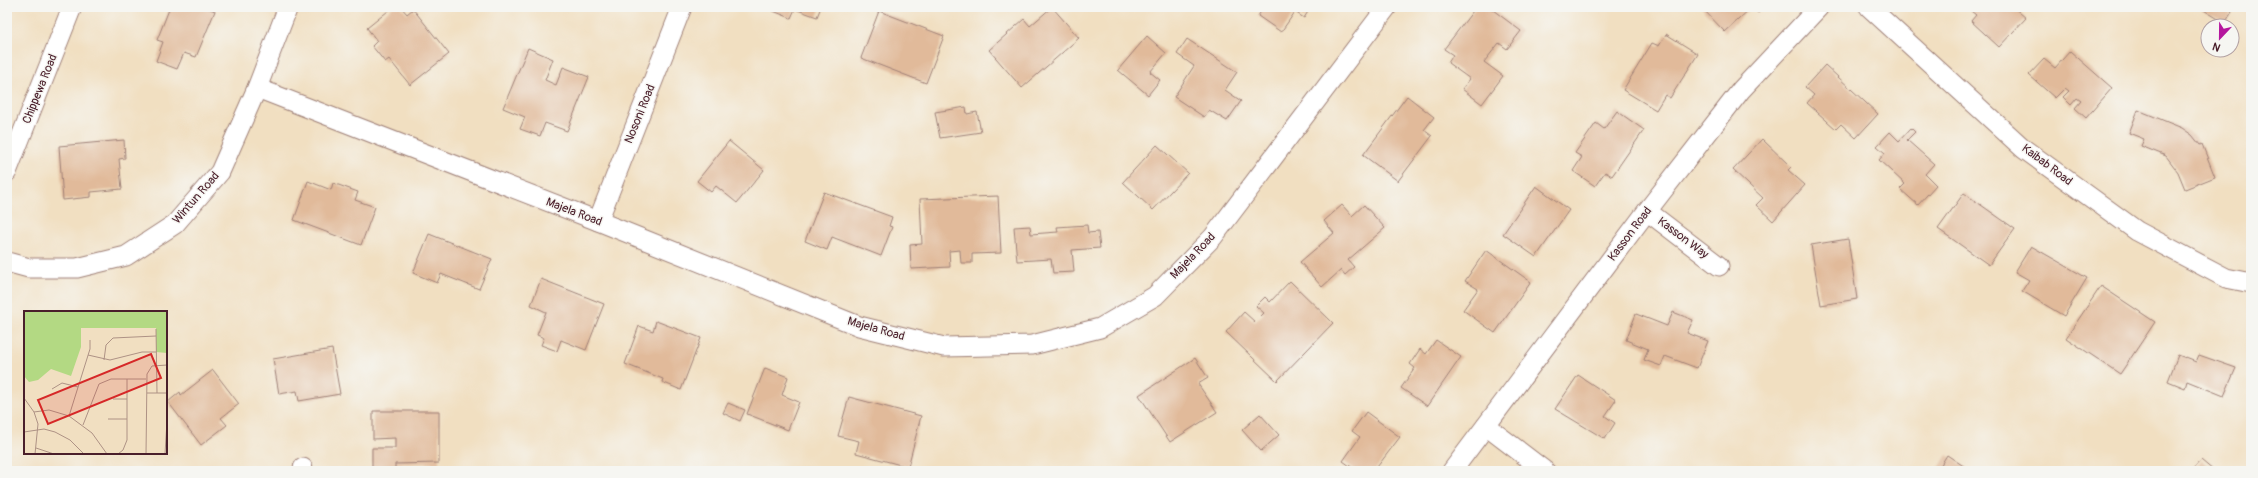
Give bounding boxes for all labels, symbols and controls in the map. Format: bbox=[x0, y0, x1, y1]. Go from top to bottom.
north arrow bbox=[2200, 18, 2240, 58]
text: N bbox=[2210, 39, 2222, 54]
street label: Chippewa Road bbox=[19, 52, 61, 126]
street label: Nosoni Road bbox=[621, 82, 659, 146]
street label: Kaibab Road bbox=[2019, 141, 2075, 189]
street label: Wintun Road bbox=[169, 169, 223, 227]
street label: Majela Road bbox=[544, 194, 604, 230]
street label: Kasson Road bbox=[1605, 204, 1655, 264]
street label: Kasson Way bbox=[1654, 214, 1712, 262]
street label: Majela Road bbox=[1167, 230, 1219, 282]
inset map bbox=[24, 311, 167, 454]
street label: Majela Road bbox=[846, 314, 906, 344]

